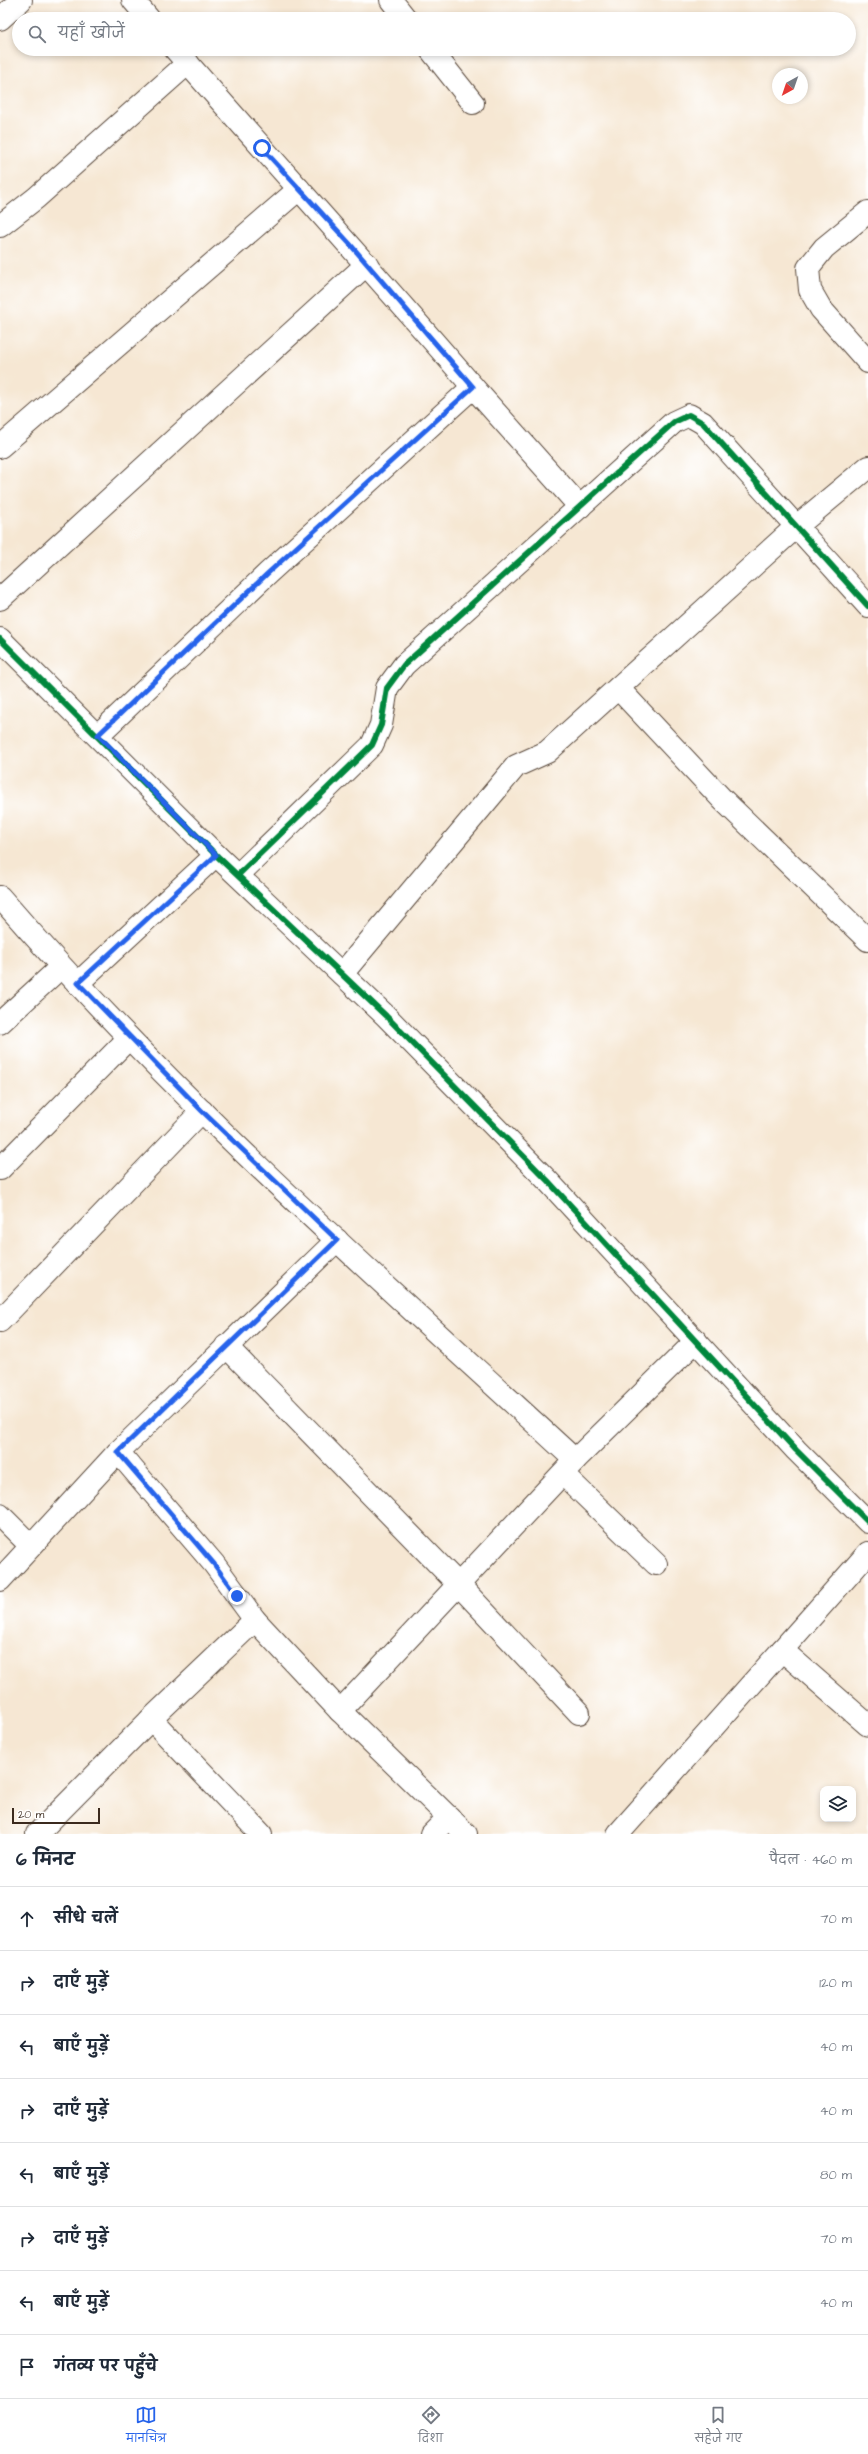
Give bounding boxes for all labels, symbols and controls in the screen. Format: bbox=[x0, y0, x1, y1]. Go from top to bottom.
search box bbox=[12, 12, 856, 56]
icon: search bbox=[26, 23, 48, 45]
text: यहाँ खोजें bbox=[58, 23, 125, 44]
north arrow bbox=[772, 68, 808, 104]
route start bbox=[253, 139, 271, 157]
route end bbox=[228, 1587, 246, 1605]
map controls bbox=[820, 1786, 856, 1822]
button: layers bbox=[820, 1786, 856, 1822]
scale bar bbox=[12, 1806, 100, 1825]
text: 20 m bbox=[18, 1807, 44, 1822]
text: 6 मिनट bbox=[16, 1848, 75, 1872]
text: पैदल · 460 m bbox=[769, 1851, 852, 1869]
icon: ahead bbox=[16, 1908, 38, 1930]
text: सीधे चलें bbox=[54, 1908, 118, 1929]
text: 70 m bbox=[820, 1910, 852, 1928]
icon: right bbox=[16, 1972, 38, 1994]
text: दाएँ मुड़ें bbox=[54, 1972, 108, 1993]
text: 120 m bbox=[819, 1974, 852, 1992]
icon: left bbox=[16, 2036, 38, 2058]
text: बाएँ मुड़ें bbox=[54, 2036, 109, 2057]
text: 40 m bbox=[820, 2038, 852, 2056]
icon: right bbox=[16, 2100, 38, 2122]
text: दाएँ मुड़ें bbox=[54, 2100, 108, 2121]
text: 40 m bbox=[820, 2102, 852, 2120]
icon: left bbox=[16, 2164, 38, 2186]
text: बाएँ मुड़ें bbox=[54, 2164, 109, 2185]
text: 80 m bbox=[820, 2166, 852, 2184]
icon: right bbox=[16, 2228, 38, 2250]
text: दाएँ मुड़ें bbox=[54, 2228, 108, 2249]
text: 70 m bbox=[820, 2230, 852, 2248]
icon: left bbox=[16, 2292, 38, 2314]
text: बाएँ मुड़ें bbox=[54, 2292, 109, 2313]
text: 40 m bbox=[820, 2294, 852, 2312]
icon: arrive bbox=[16, 2356, 38, 2378]
text: गंतव्य पर पहुँचे bbox=[54, 2356, 157, 2377]
tab: मानचित्र bbox=[126, 2404, 166, 2450]
tab: दिशा bbox=[418, 2404, 443, 2450]
tab: सहेजे गए bbox=[695, 2404, 742, 2450]

